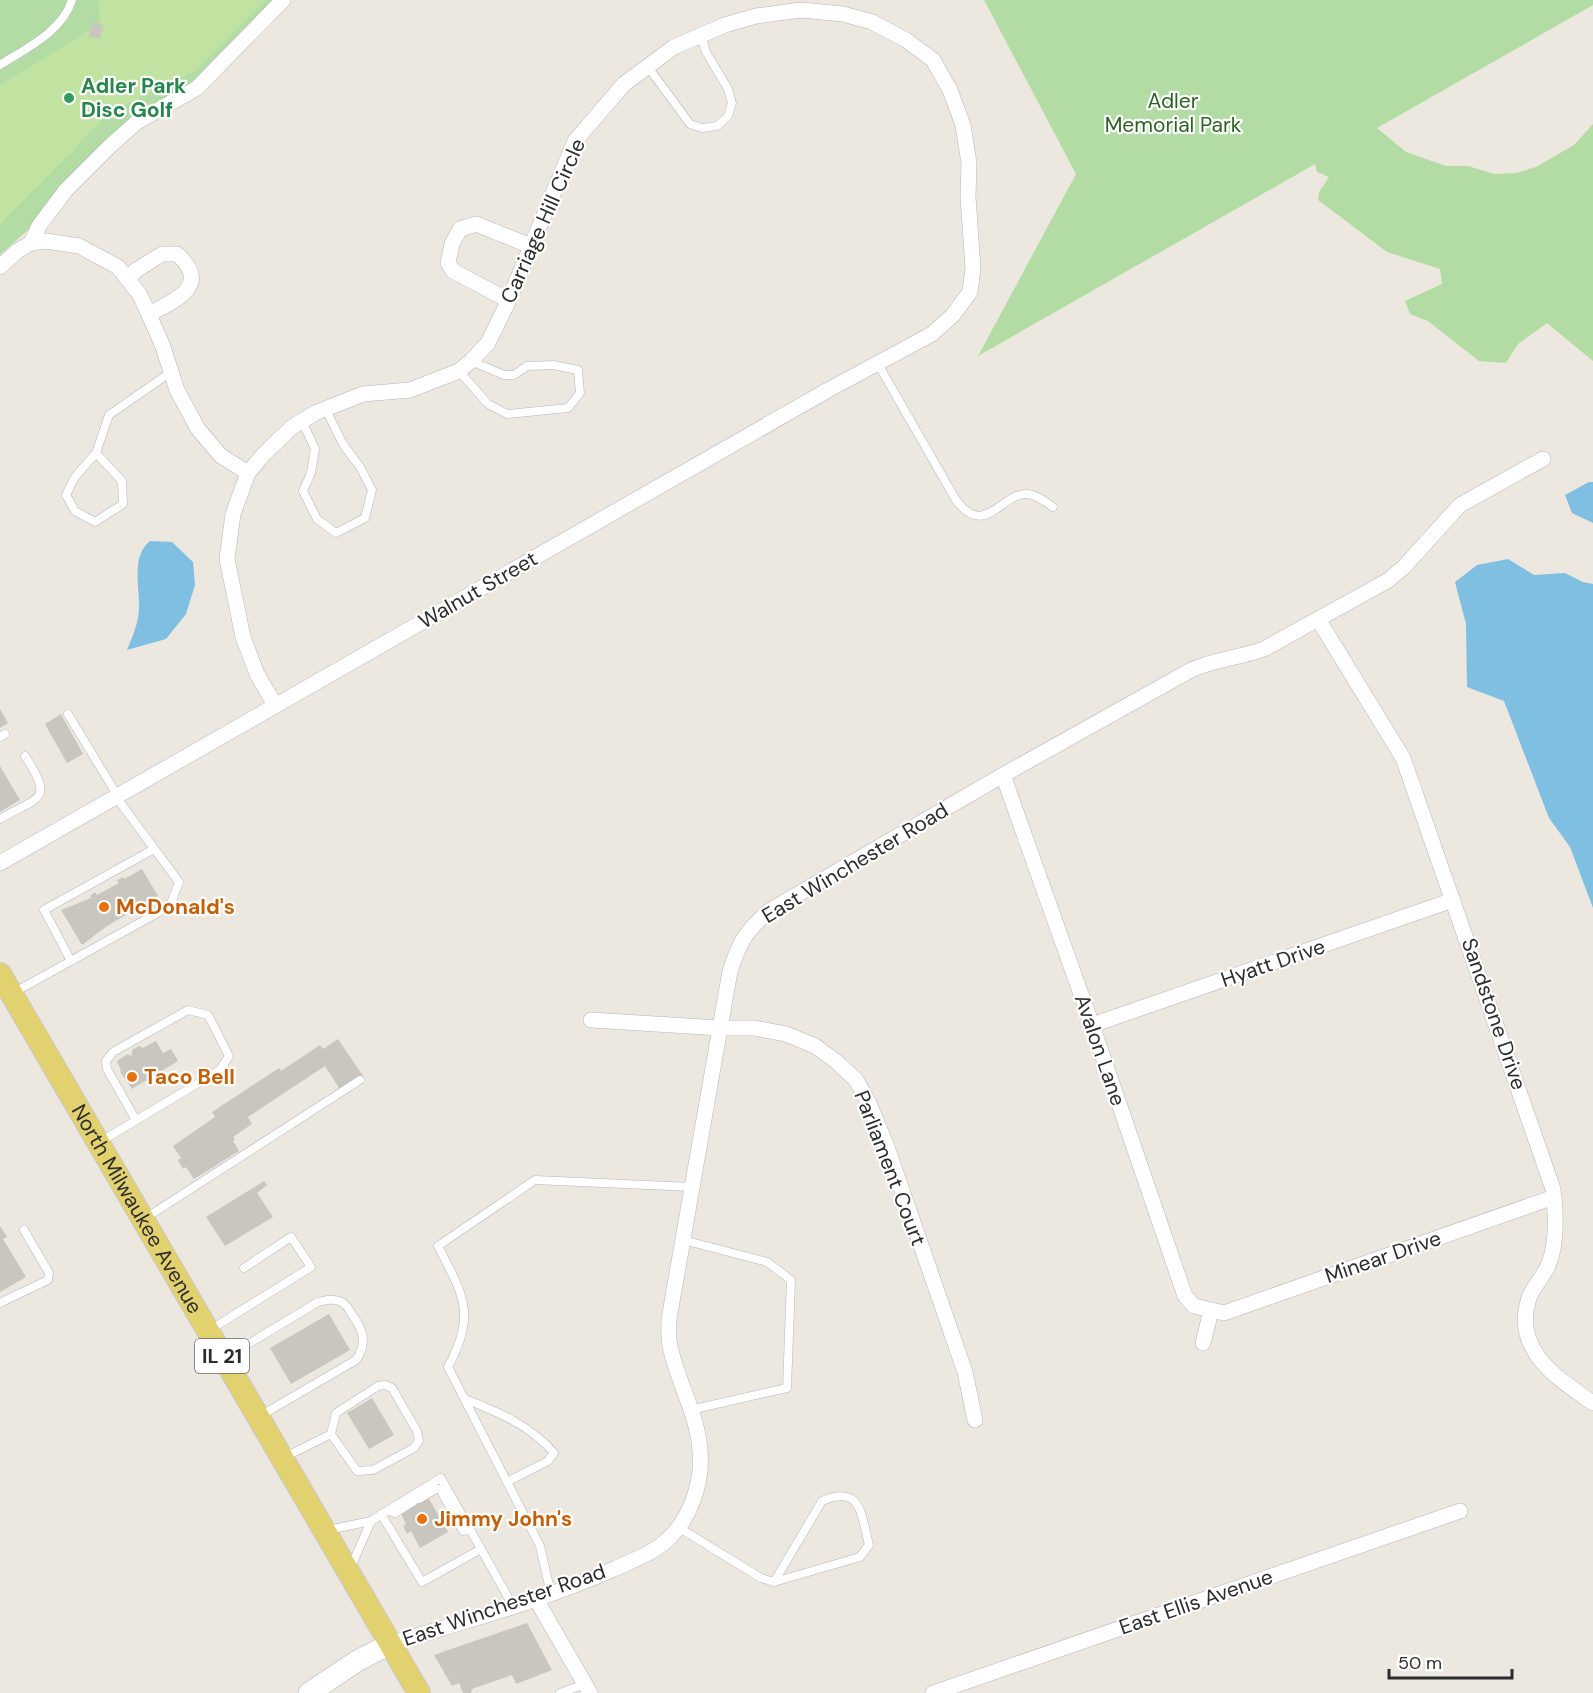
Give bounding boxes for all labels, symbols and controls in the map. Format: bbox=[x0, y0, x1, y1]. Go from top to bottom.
place label: Adler Park Disc Golf bbox=[81, 72, 186, 124]
park label: Adler Memorial Park bbox=[1105, 87, 1242, 139]
marker: Adler Park Disc Golf bbox=[62, 91, 76, 105]
street label: Carriage Hill Circle bbox=[494, 134, 592, 308]
street label: Walnut Street bbox=[413, 545, 543, 635]
street label: East Winchester Road bbox=[757, 796, 953, 930]
place label: McDonald's bbox=[116, 893, 235, 921]
marker: McDonald's bbox=[97, 900, 111, 914]
street label: Hyatt Drive bbox=[1217, 932, 1329, 994]
street label: Sandstone Drive bbox=[1455, 934, 1533, 1094]
street label: Avalon Lane bbox=[1068, 991, 1132, 1110]
place label: Taco Bell bbox=[144, 1063, 235, 1091]
marker: Taco Bell bbox=[125, 1070, 139, 1084]
street label: Parliament Court bbox=[848, 1086, 932, 1250]
street label: North Milwaukee Avenue bbox=[65, 1099, 209, 1319]
street label: Minear Drive bbox=[1321, 1224, 1445, 1290]
road number: IL 21 bbox=[195, 1339, 249, 1373]
place label: Jimmy John's bbox=[434, 1505, 572, 1533]
marker: Jimmy John's bbox=[415, 1512, 429, 1526]
street label: East Winchester Road bbox=[399, 1557, 609, 1653]
street label: East Ellis Avenue bbox=[1115, 1563, 1277, 1641]
scale bar bbox=[1389, 1642, 1512, 1680]
text: 50 m bbox=[1398, 1651, 1442, 1675]

